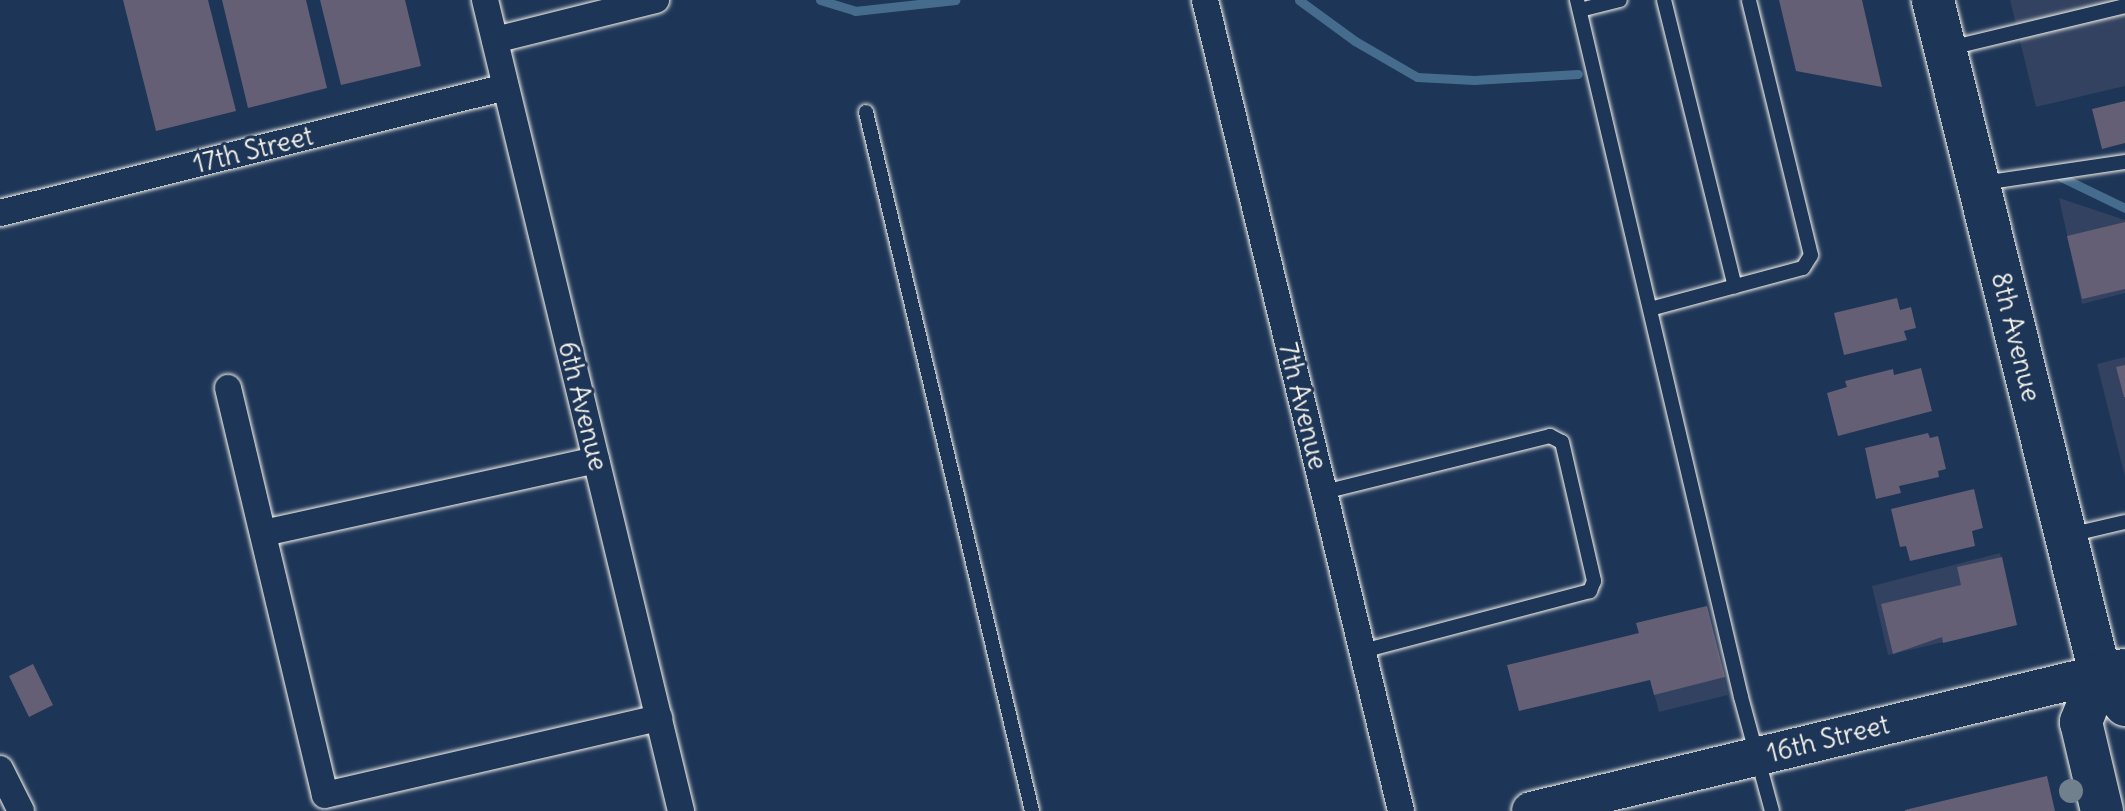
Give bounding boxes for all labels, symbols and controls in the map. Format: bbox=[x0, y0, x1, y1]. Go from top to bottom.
street label: 17th Street bbox=[190, 120, 316, 180]
street label: 8th Avenue bbox=[1985, 269, 2047, 405]
street label: 6th Avenue bbox=[552, 338, 614, 474]
street label: 7th Avenue bbox=[1272, 339, 1334, 473]
street label: 16th Street bbox=[1764, 709, 1892, 769]

